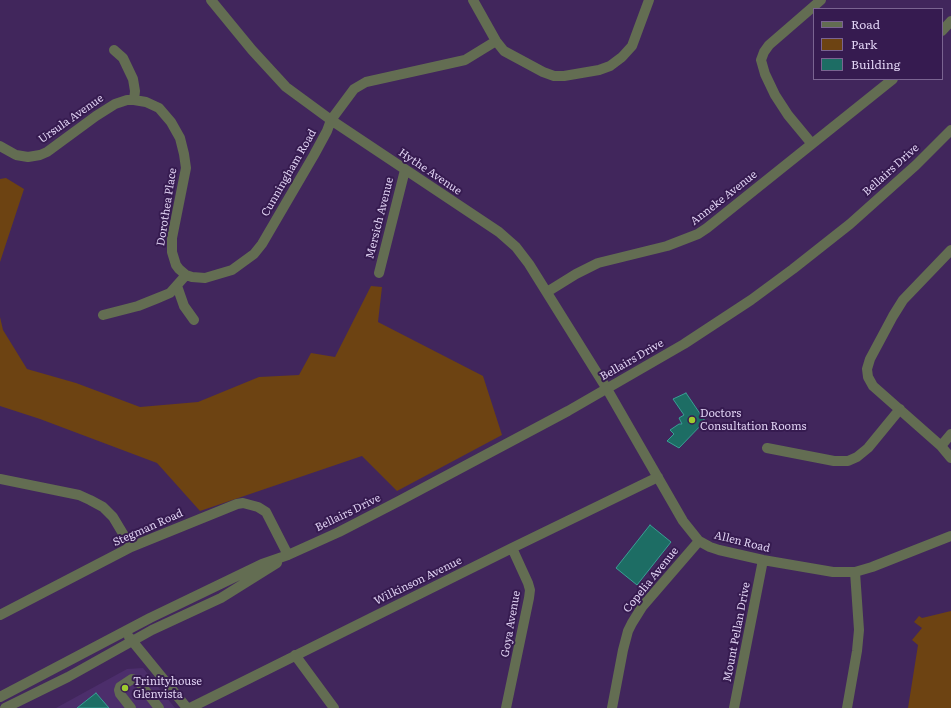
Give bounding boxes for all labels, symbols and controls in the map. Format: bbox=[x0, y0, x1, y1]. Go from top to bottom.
legend bbox=[813, 8, 943, 80]
text: Road bbox=[851, 15, 880, 33]
text: Park bbox=[851, 35, 877, 53]
text: Building bbox=[851, 55, 900, 73]
street label: Ursula Avenue bbox=[36, 92, 106, 146]
street label: Cunningham Road bbox=[259, 127, 319, 219]
street label: Bellairs Drive bbox=[860, 141, 922, 199]
street label: Hythe Avenue bbox=[396, 146, 464, 198]
street label: Dorothea Place bbox=[154, 167, 180, 247]
street label: Anneke Avenue bbox=[688, 168, 760, 228]
street label: Mersich Avenue bbox=[363, 176, 397, 260]
street label: Bellairs Drive bbox=[598, 337, 666, 383]
place label: Doctors Consultation Rooms bbox=[700, 407, 806, 433]
marker: Doctors Consultation Rooms bbox=[687, 415, 697, 425]
street label: Bellairs Drive bbox=[313, 491, 383, 535]
street label: Stegman Road bbox=[111, 507, 185, 549]
street label: Allen Road bbox=[713, 529, 771, 555]
street label: Copelia Avenue bbox=[621, 545, 681, 615]
street label: Wilkinson Avenue bbox=[372, 554, 464, 608]
street label: Mount Pellan Drive bbox=[721, 581, 753, 683]
street label: Goya Avenue bbox=[499, 590, 523, 658]
place label: Trinityhouse Glenvista bbox=[133, 675, 202, 701]
marker: Trinityhouse Glenvista bbox=[120, 683, 130, 693]

